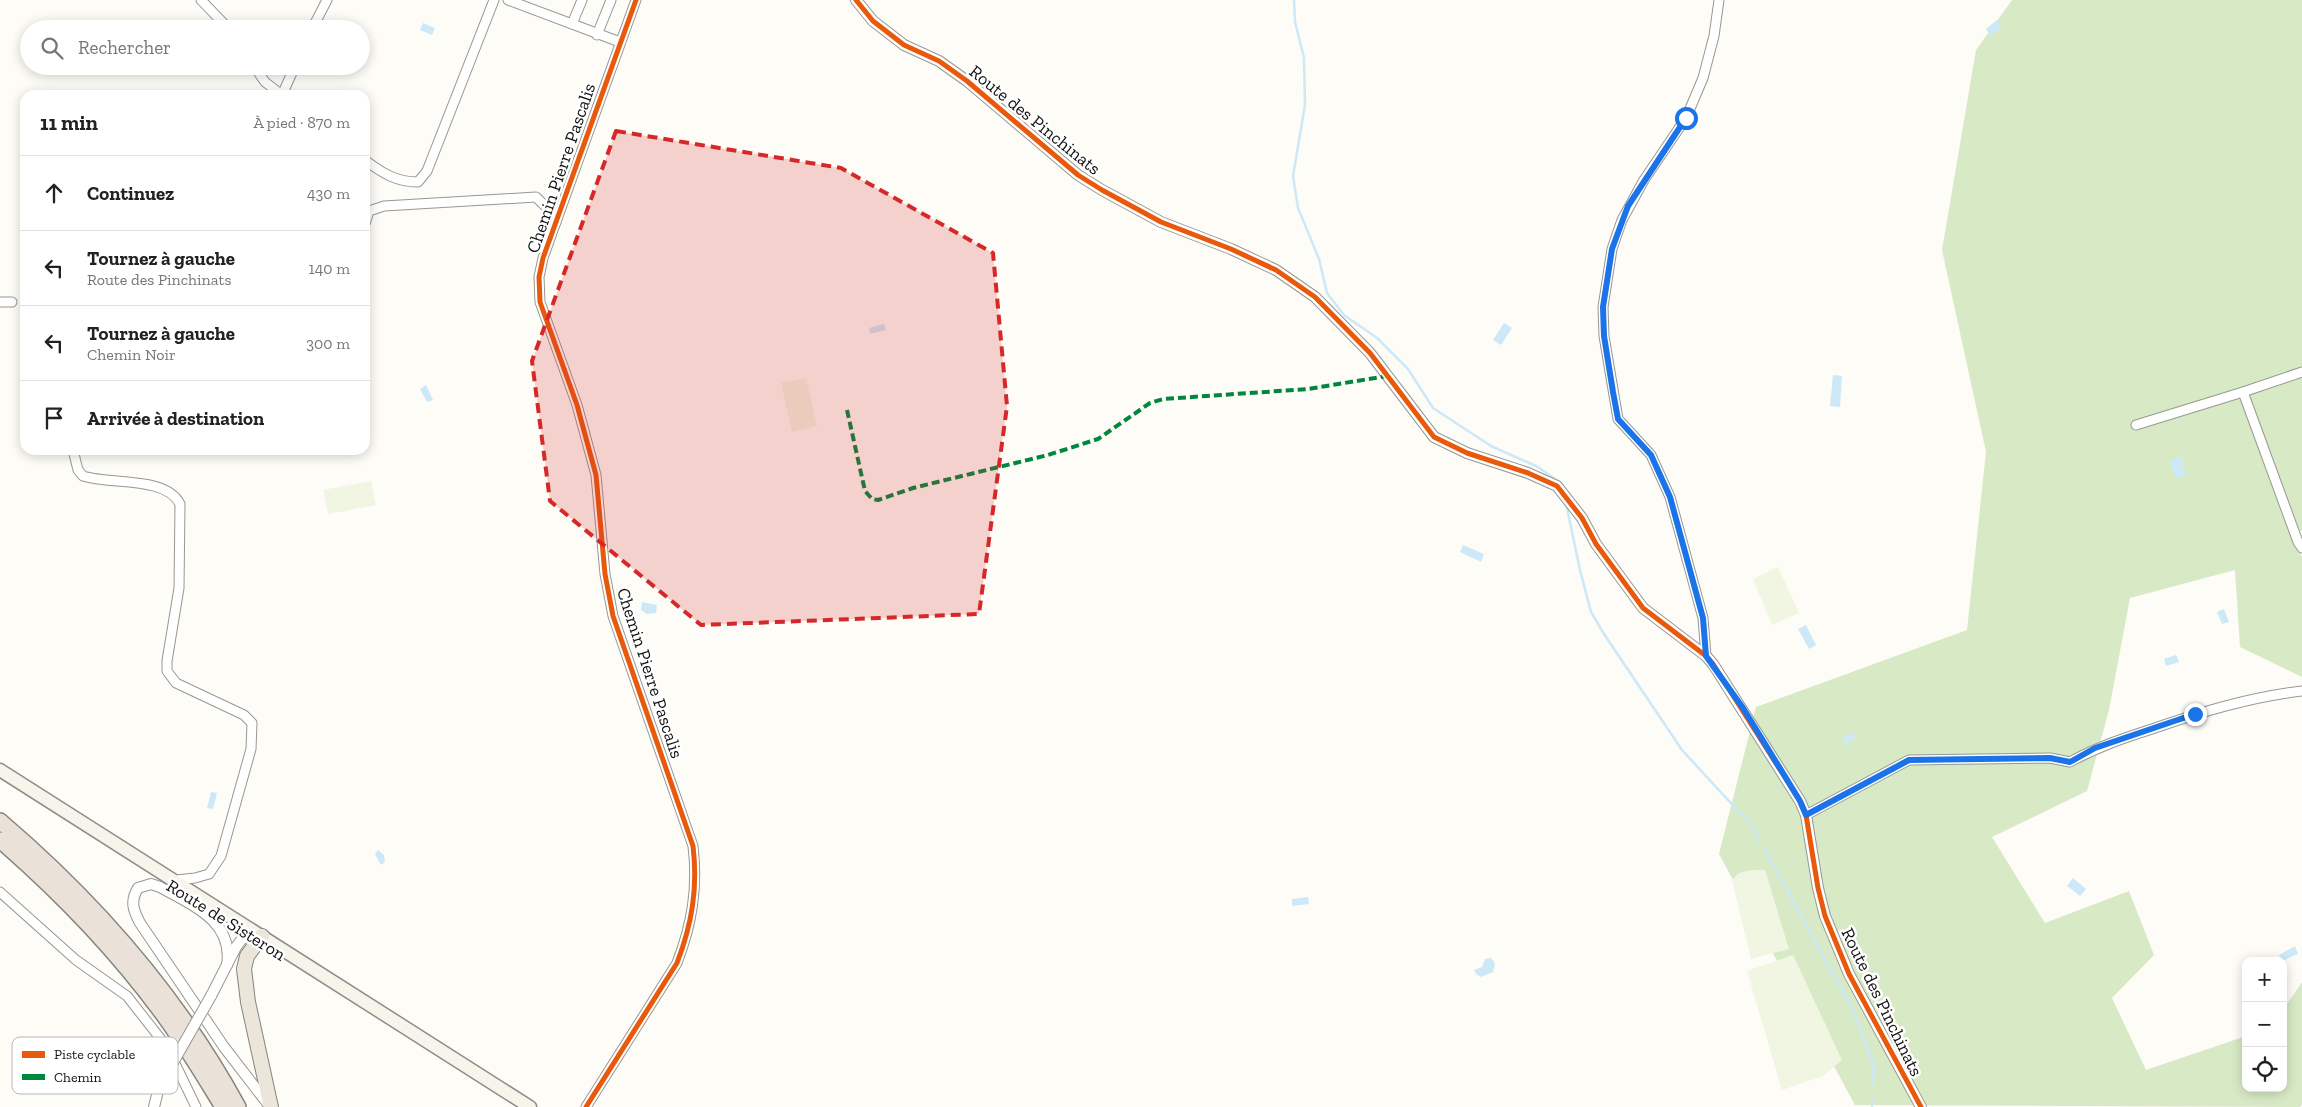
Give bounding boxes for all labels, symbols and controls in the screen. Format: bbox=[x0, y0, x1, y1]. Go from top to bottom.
search box bbox=[20, 20, 370, 75]
icon: search bbox=[38, 34, 66, 62]
text: Rechercher bbox=[78, 36, 171, 59]
street label: Route des Pinchinats bbox=[965, 60, 1105, 180]
street label: Chemin Pierre Pascalis bbox=[522, 80, 600, 256]
route start bbox=[1675, 107, 1698, 130]
text: 11 min bbox=[40, 110, 98, 135]
text: À pied · 870 m bbox=[253, 113, 350, 132]
icon: ahead bbox=[40, 179, 68, 207]
text: Continuez bbox=[87, 182, 174, 205]
text: 430 m bbox=[307, 184, 350, 203]
text: Tournez à gauche bbox=[87, 247, 235, 270]
icon: left bbox=[40, 254, 68, 282]
text: 140 m bbox=[309, 259, 350, 278]
text: Route des Pinchinats bbox=[87, 270, 231, 289]
text: Tournez à gauche bbox=[87, 322, 235, 345]
icon: left bbox=[40, 329, 68, 357]
text: 300 m bbox=[306, 334, 350, 353]
text: Chemin Noir bbox=[87, 345, 176, 364]
icon: arrive bbox=[40, 404, 68, 432]
text: Arrivée à destination bbox=[87, 407, 264, 430]
street label: Chemin Pierre Pascalis bbox=[612, 585, 688, 761]
route end bbox=[2184, 703, 2207, 726]
street label: Route de Sisteron bbox=[162, 874, 290, 966]
street label: Route des Pinchinats bbox=[1837, 924, 1928, 1080]
map controls bbox=[2242, 957, 2287, 1092]
button: + bbox=[2242, 957, 2287, 1002]
button: − bbox=[2242, 1002, 2287, 1047]
legend bbox=[12, 1037, 178, 1094]
text: Piste cyclable bbox=[54, 1046, 136, 1063]
button: locate bbox=[2242, 1047, 2287, 1092]
text: Chemin bbox=[54, 1069, 102, 1086]

